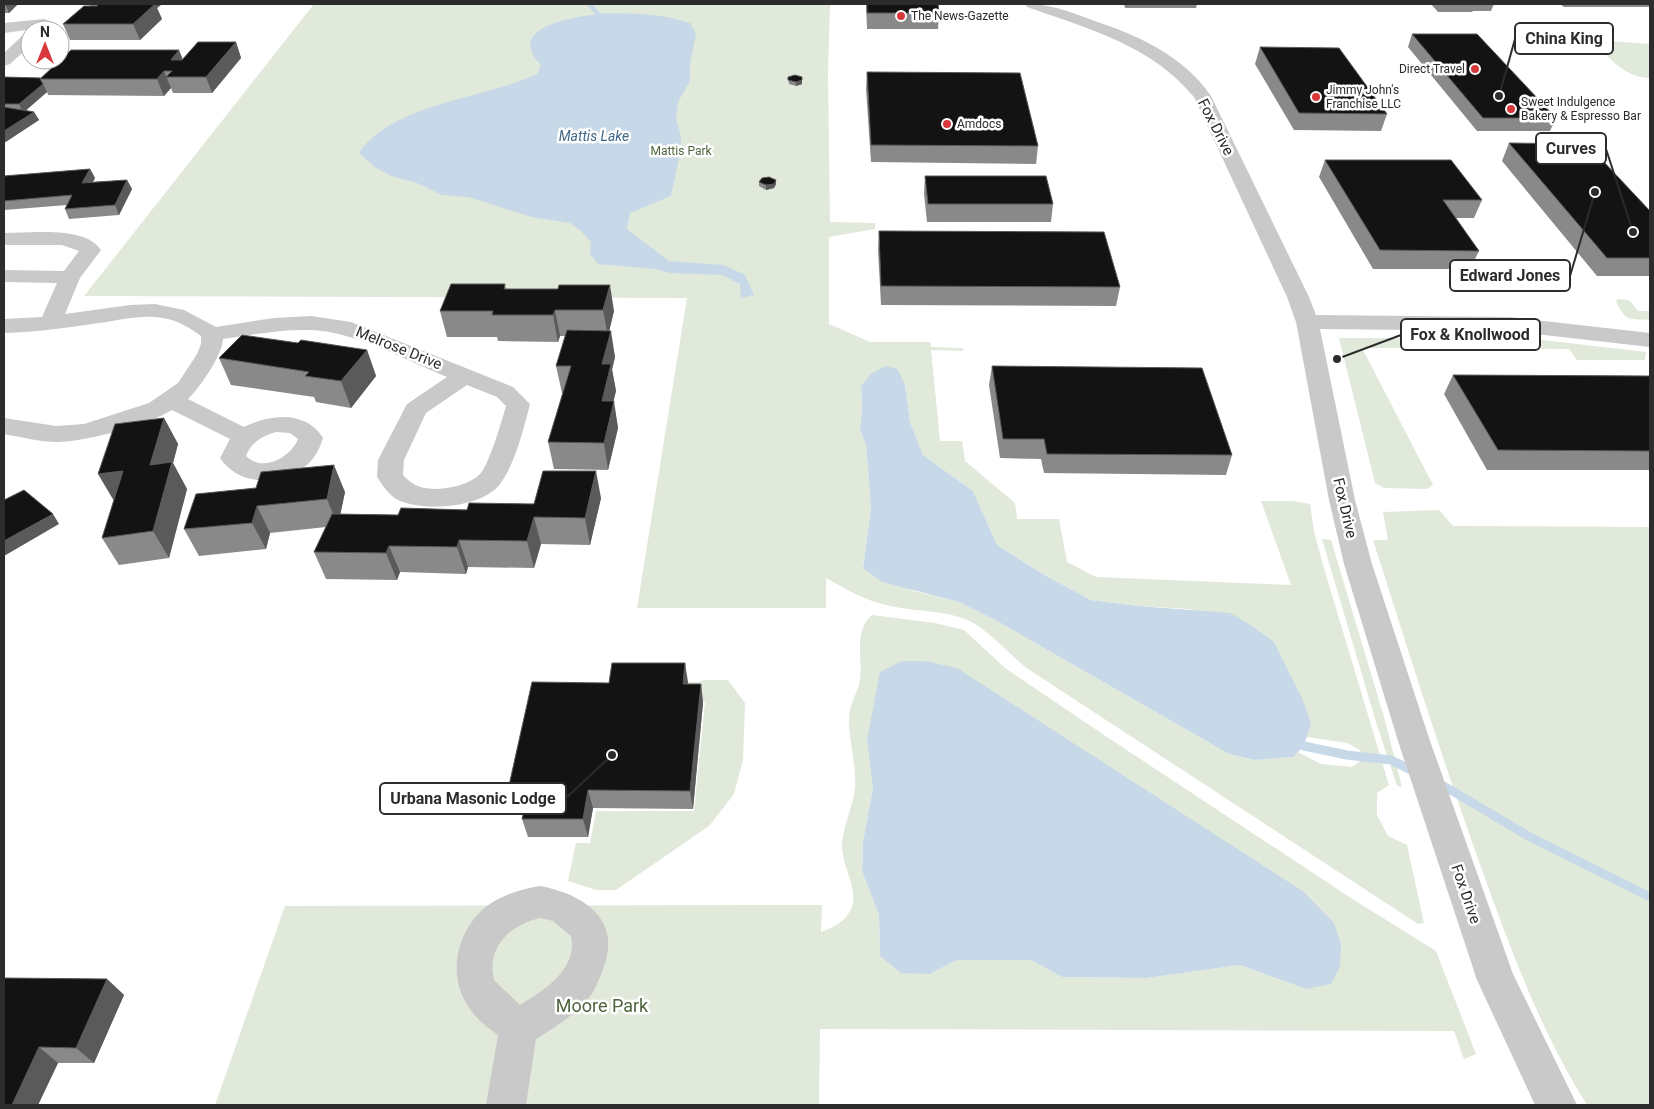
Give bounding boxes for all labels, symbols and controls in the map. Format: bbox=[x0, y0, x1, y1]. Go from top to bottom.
place label: The News-Gazette bbox=[911, 9, 1009, 23]
marker: The News-Gazette bbox=[895, 10, 907, 22]
north arrow bbox=[20, 20, 70, 70]
callout: China King bbox=[1515, 23, 1613, 54]
text: N bbox=[40, 24, 50, 40]
text: China King bbox=[1525, 29, 1603, 48]
place label: Direct Travel bbox=[1399, 62, 1465, 76]
marker: Direct Travel bbox=[1469, 63, 1481, 75]
place label: Jimmy John's Franchise LLC bbox=[1326, 83, 1401, 111]
marker: Jimmy John's Franchise LLC bbox=[1310, 91, 1322, 103]
place label: Sweet Indulgence Bakery & Espresso Bar bbox=[1521, 95, 1641, 123]
street label: Fox Drive bbox=[1194, 96, 1238, 158]
marker: Sweet Indulgence Bakery & Espresso Bar bbox=[1505, 103, 1517, 115]
place label: Amdocs bbox=[957, 117, 1001, 131]
marker: Amdocs bbox=[941, 118, 953, 130]
water label: Mattis Lake bbox=[559, 128, 629, 144]
callout: Curves bbox=[1536, 133, 1606, 164]
text: Curves bbox=[1546, 139, 1596, 158]
park label: Mattis Park bbox=[650, 144, 712, 158]
callout: Edward Jones bbox=[1450, 260, 1570, 291]
text: Edward Jones bbox=[1460, 266, 1560, 285]
callout: Fox & Knollwood bbox=[1401, 319, 1540, 350]
street label: Melrose Drive bbox=[353, 323, 445, 373]
text: Fox & Knollwood bbox=[1410, 325, 1530, 344]
street label: Fox Drive bbox=[1329, 476, 1361, 540]
callout: Urbana Masonic Lodge bbox=[380, 783, 566, 814]
text: Urbana Masonic Lodge bbox=[390, 789, 556, 808]
street label: Fox Drive bbox=[1447, 862, 1485, 926]
park label: Moore Park bbox=[556, 995, 649, 1016]

